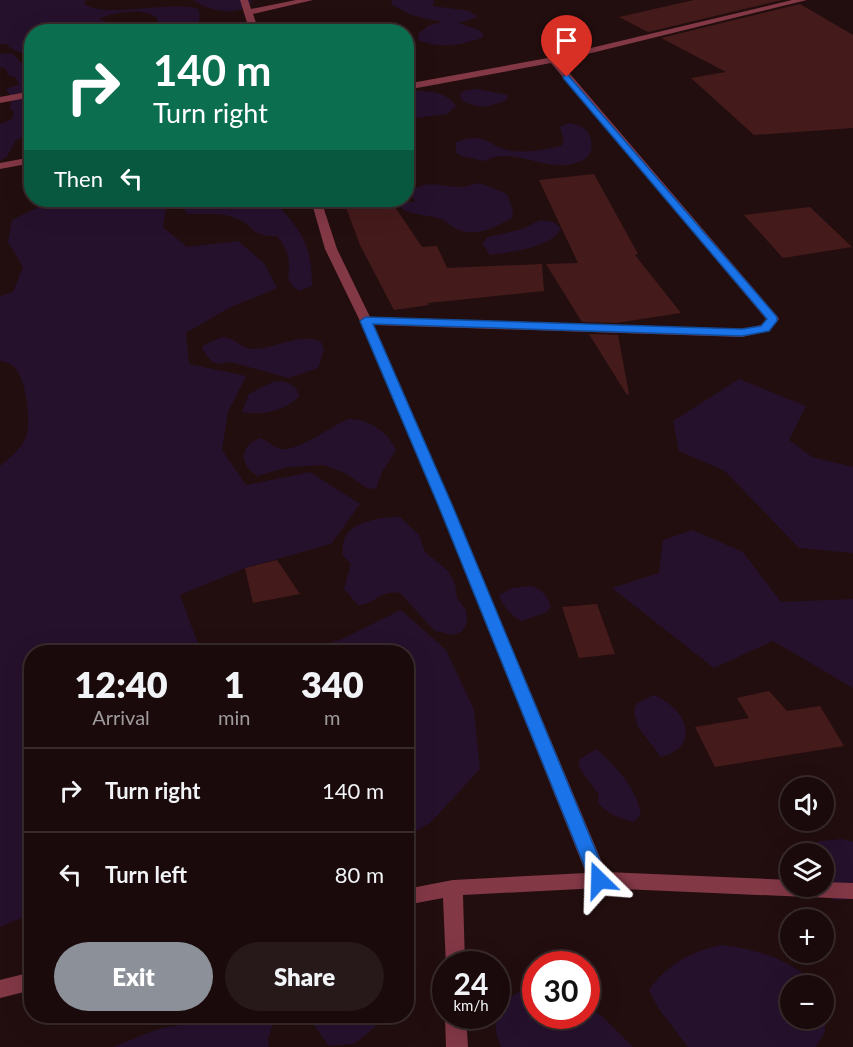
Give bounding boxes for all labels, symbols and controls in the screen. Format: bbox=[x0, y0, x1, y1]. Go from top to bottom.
pin bbox=[541, 15, 592, 77]
icon: arrive bbox=[550, 24, 583, 57]
text: 140 m bbox=[153, 45, 271, 95]
icon: right bbox=[54, 48, 132, 126]
text: Turn right bbox=[153, 96, 268, 129]
icon: left bbox=[115, 162, 148, 195]
text: Then bbox=[54, 165, 103, 192]
text: 12:40 bbox=[74, 662, 168, 706]
text: 1 bbox=[224, 662, 245, 706]
text: 340 bbox=[301, 662, 364, 706]
text: Arrival bbox=[92, 705, 150, 729]
text: min bbox=[218, 705, 250, 729]
text: m bbox=[324, 705, 340, 729]
icon: right bbox=[54, 774, 87, 807]
text: Turn right bbox=[105, 777, 200, 804]
text: 140 m bbox=[322, 777, 384, 804]
map controls bbox=[780, 777, 834, 1029]
button: sound bbox=[780, 777, 834, 831]
button: layers bbox=[780, 843, 834, 897]
position arrow bbox=[567, 848, 631, 912]
icon: left bbox=[54, 858, 87, 891]
text: Turn left bbox=[105, 861, 187, 888]
text: 80 m bbox=[335, 861, 384, 888]
button: + bbox=[780, 909, 834, 963]
button: Exit bbox=[54, 942, 213, 1011]
button: Share bbox=[225, 942, 384, 1011]
speed limit sign: 30 bbox=[522, 951, 600, 1029]
text: 24 bbox=[454, 965, 488, 1001]
button: − bbox=[780, 975, 834, 1029]
text: km/h bbox=[453, 996, 489, 1014]

